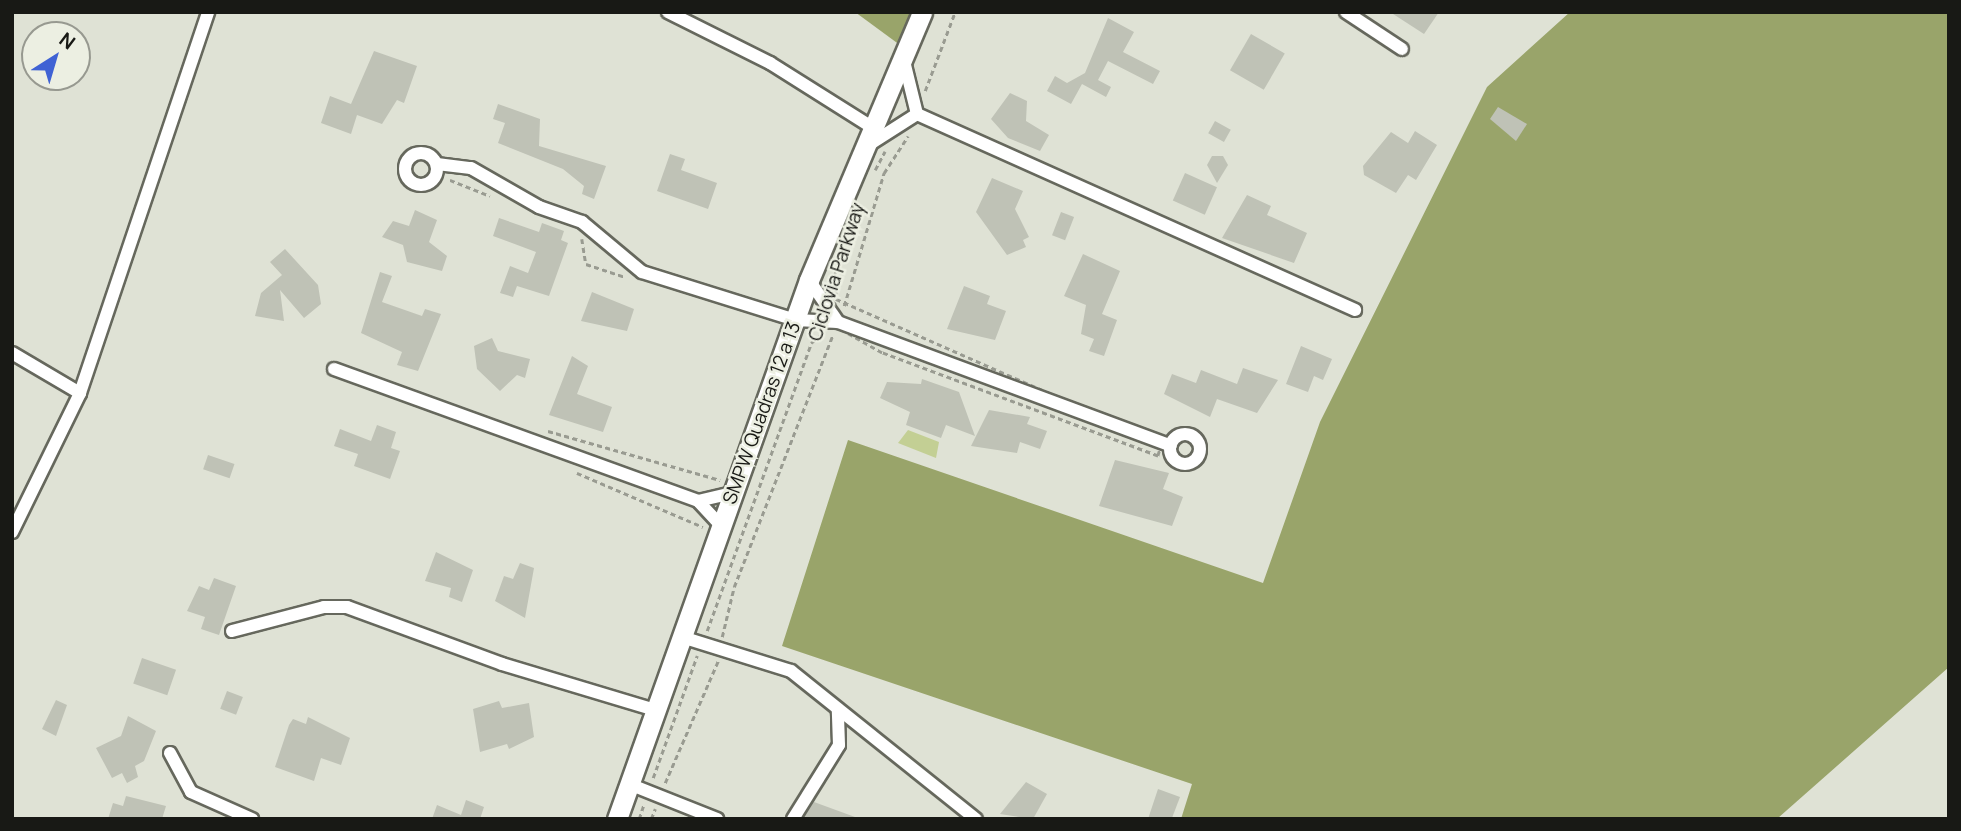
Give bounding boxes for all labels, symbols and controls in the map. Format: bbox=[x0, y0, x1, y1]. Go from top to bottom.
north arrow bbox=[21, 21, 91, 91]
text: N bbox=[54, 26, 81, 55]
street label: Ciclovia Parkway bbox=[804, 200, 870, 344]
street label: SMPW Quadras 12 a 13 bbox=[718, 319, 806, 507]

